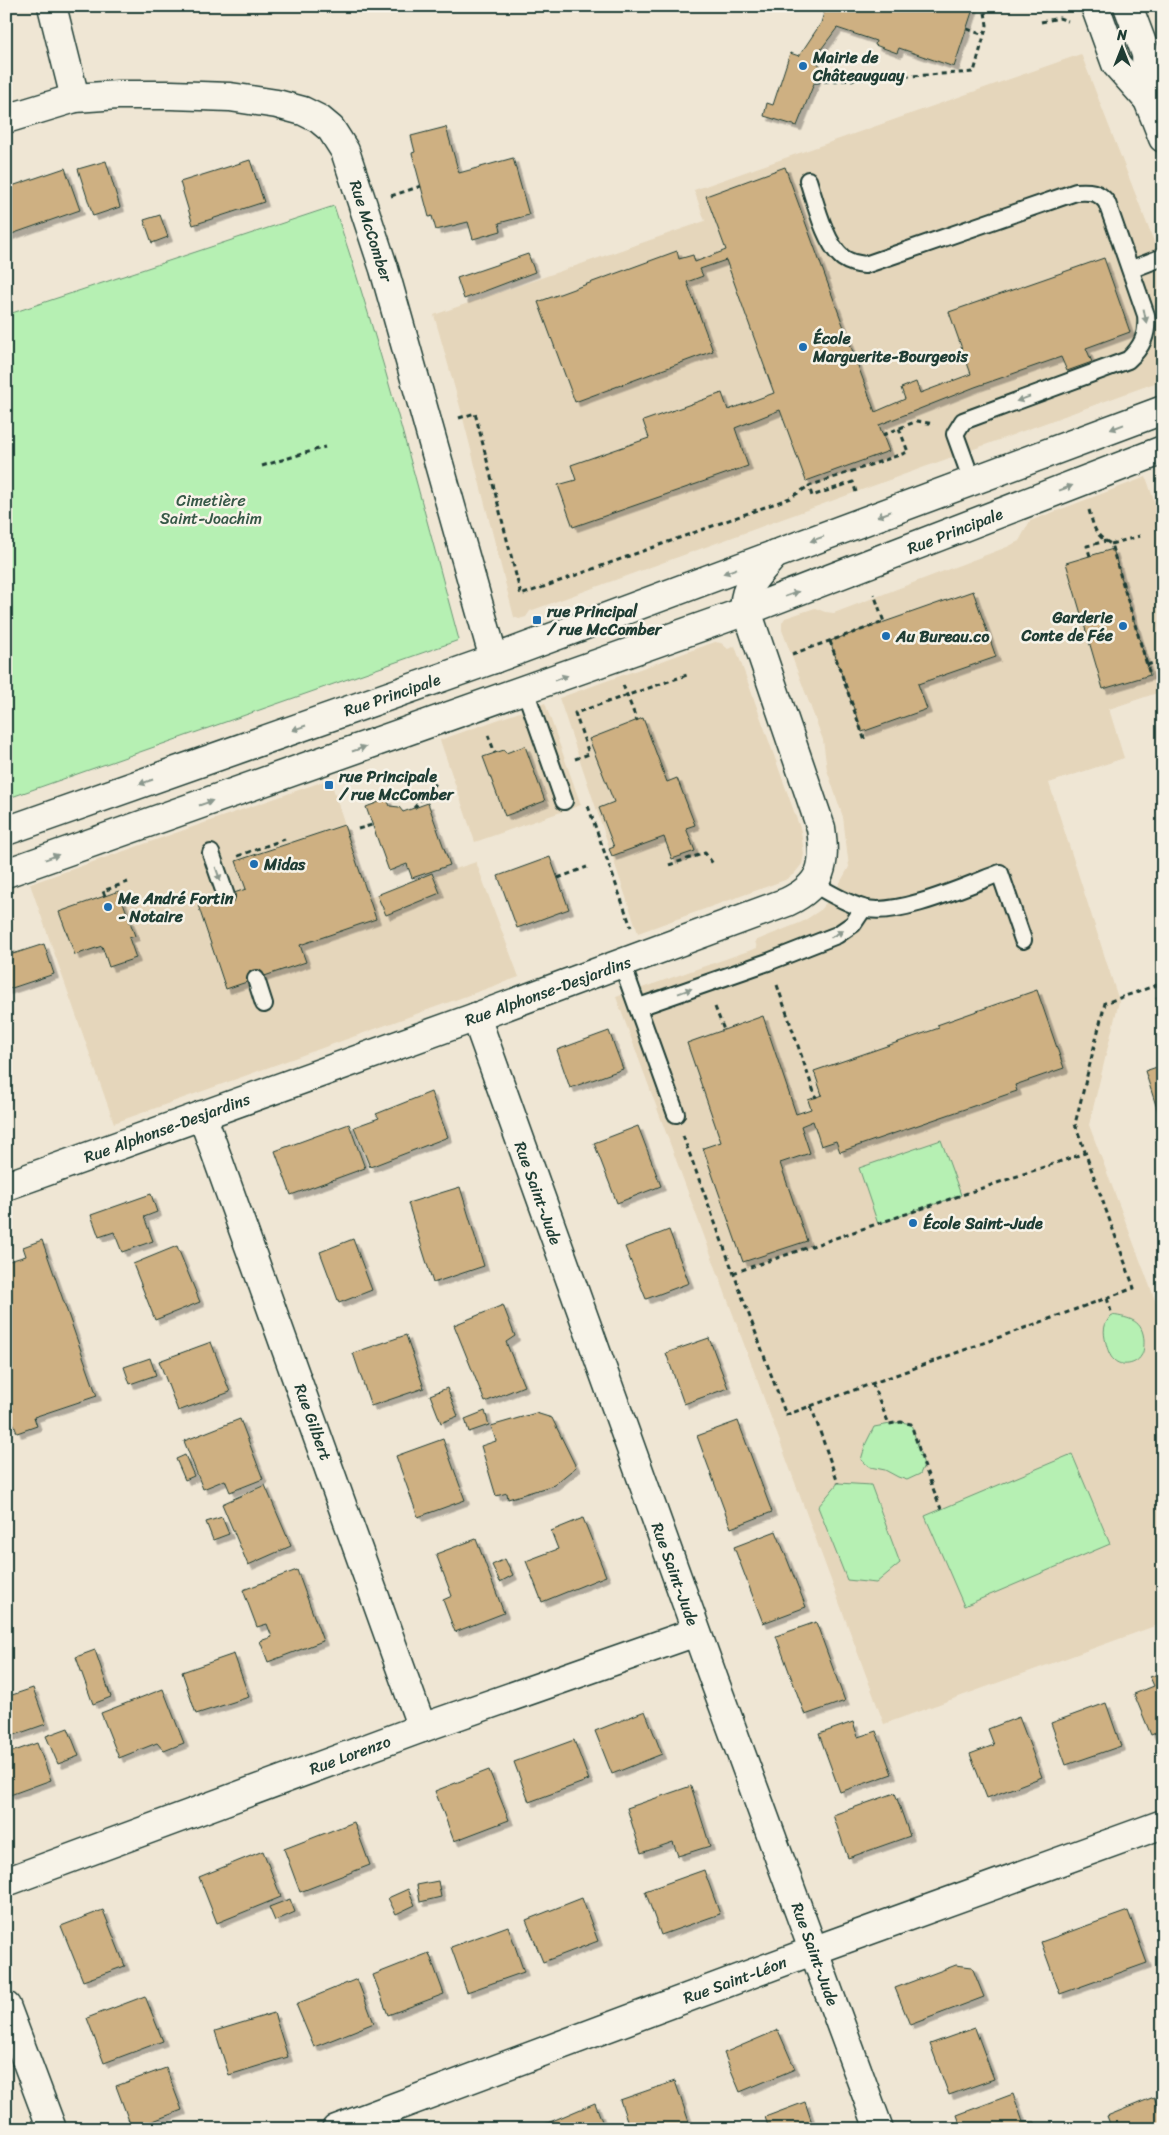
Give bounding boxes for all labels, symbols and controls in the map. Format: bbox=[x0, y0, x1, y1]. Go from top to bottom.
north arrow bbox=[1096, 22, 1146, 72]
text: N bbox=[1116, 23, 1127, 48]
place label: Mairie de Châteauguay bbox=[812, 43, 905, 90]
marker: Mairie de Châteauguay bbox=[797, 60, 809, 72]
street label: Rue McComber bbox=[341, 176, 402, 287]
one-way arrow bbox=[1142, 309, 1150, 325]
place label: École Marguerite-Bourgeois bbox=[812, 324, 968, 371]
marker: École Marguerite-Bourgeois bbox=[797, 341, 809, 353]
one-way arrow bbox=[1015, 395, 1030, 403]
one-way arrow bbox=[1109, 423, 1124, 431]
one-way arrow bbox=[1058, 484, 1073, 491]
park label: Cimetière Saint-Joachim bbox=[160, 486, 262, 533]
street label: Rue Principale bbox=[903, 499, 1008, 563]
one-way arrow bbox=[876, 510, 891, 518]
one-way arrow bbox=[809, 536, 824, 543]
one-way arrow bbox=[722, 567, 737, 575]
one-way arrow bbox=[785, 590, 800, 598]
place label: rue Principal / rue McComber bbox=[546, 597, 663, 644]
place label: Garderie Conte de Fée bbox=[1020, 603, 1114, 650]
marker: rue Principal / rue McComber bbox=[531, 614, 543, 626]
marker: Garderie Conte de Fée bbox=[1117, 620, 1129, 632]
place label: Au Bureau.co bbox=[895, 622, 990, 651]
marker: Au Bureau.co bbox=[880, 630, 892, 642]
street label: Rue Principale bbox=[340, 665, 445, 725]
one-way arrow bbox=[554, 673, 569, 681]
one-way arrow bbox=[291, 724, 306, 732]
one-way arrow bbox=[351, 745, 366, 752]
place label: rue Principale / rue McComber bbox=[338, 762, 455, 809]
one-way arrow bbox=[138, 778, 153, 786]
marker: rue Principale / rue McComber bbox=[323, 779, 335, 791]
one-way arrow bbox=[198, 799, 213, 806]
place label: Midas bbox=[263, 850, 306, 879]
one-way arrow bbox=[45, 853, 60, 861]
marker: Midas bbox=[248, 858, 260, 870]
one-way arrow bbox=[215, 867, 222, 882]
place label: Me André Fortin - Notaire bbox=[117, 884, 234, 931]
marker: Me André Fortin - Notaire bbox=[102, 901, 114, 913]
one-way arrow bbox=[829, 930, 844, 938]
street label: Rue Alphonse-Desjardins bbox=[461, 947, 636, 1035]
one-way arrow bbox=[677, 987, 692, 994]
street label: Rue Alphonse-Desjardins bbox=[80, 1084, 255, 1172]
street label: Rue Saint-Jude bbox=[506, 1137, 570, 1249]
place label: École Saint-Jude bbox=[923, 1209, 1043, 1238]
marker: École Saint-Jude bbox=[907, 1217, 919, 1229]
street label: Rue Gilbert bbox=[286, 1379, 340, 1465]
street label: Rue Saint-Jude bbox=[643, 1518, 707, 1630]
street label: Rue Lorenzo bbox=[305, 1727, 395, 1783]
street label: Rue Saint-Jude bbox=[783, 1898, 847, 2010]
street label: Rue Saint-Léon bbox=[679, 1948, 791, 2012]

